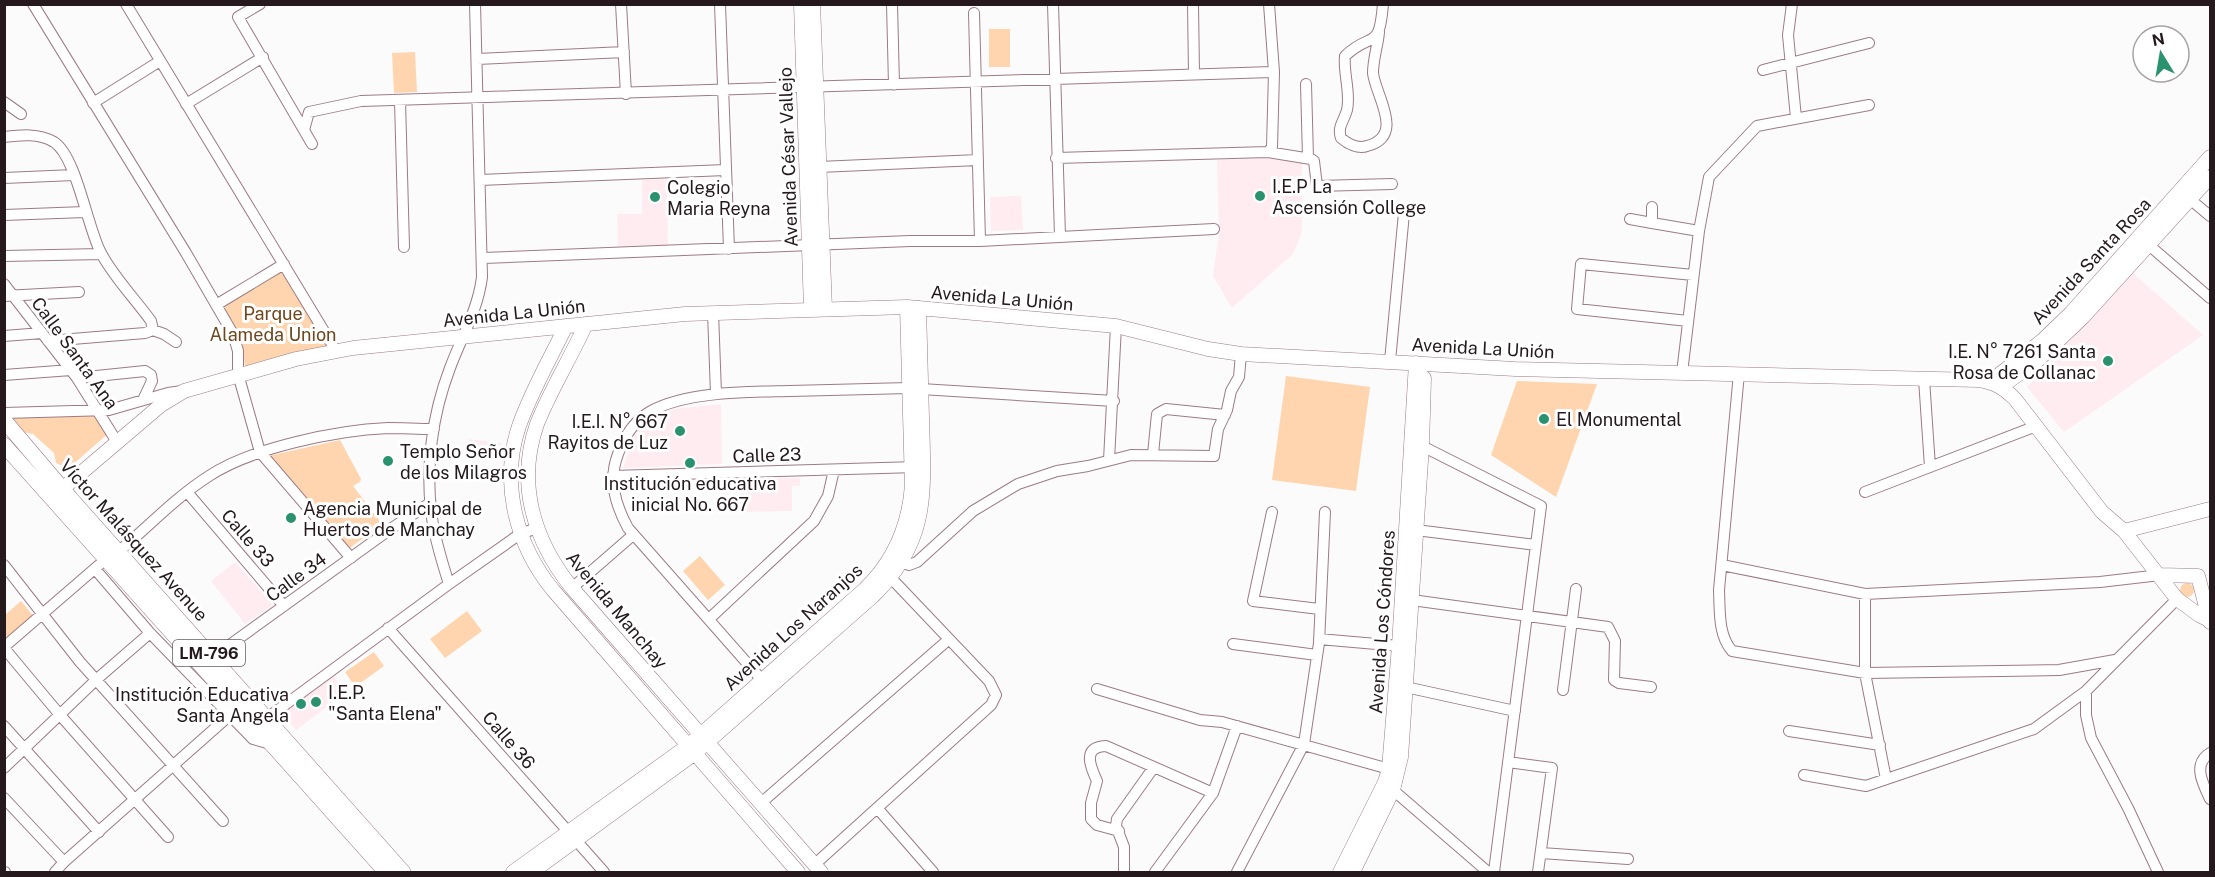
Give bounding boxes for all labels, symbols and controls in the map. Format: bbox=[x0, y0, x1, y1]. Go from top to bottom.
north arrow bbox=[2131, 24, 2191, 84]
text: N bbox=[2150, 29, 2166, 50]
street label: Avenida César Vallejo bbox=[774, 67, 802, 247]
place label: I.E.P La Ascensión College bbox=[1272, 176, 1426, 218]
place label: Colegio Maria Reyna bbox=[667, 177, 771, 219]
marker: I.E.P La Ascensión College bbox=[1253, 189, 1267, 203]
marker: Colegio Maria Reyna bbox=[648, 190, 662, 204]
street label: Avenida Santa Rosa bbox=[2027, 193, 2155, 329]
street label: Avenida La Unión bbox=[930, 281, 1074, 315]
street label: Calle Santa Ana bbox=[27, 293, 123, 413]
street label: Avenida La Unión bbox=[442, 295, 586, 331]
park label: Parque Alameda Union bbox=[210, 303, 336, 345]
street label: Avenida La Unión bbox=[1411, 334, 1555, 362]
place label: I.E. N° 7261 Santa Rosa de Collanac bbox=[1948, 341, 2096, 383]
marker: I.E. N° 7261 Santa Rosa de Collanac bbox=[2101, 354, 2115, 368]
place label: El Monumental bbox=[1556, 409, 1682, 430]
place label: I.E.I. N° 667 Rayitos de Luz bbox=[547, 411, 668, 453]
marker: El Monumental bbox=[1537, 412, 1551, 426]
marker: I.E.I. N° 667 Rayitos de Luz bbox=[673, 424, 687, 438]
place label: Templo Señor de los Milagros bbox=[400, 441, 527, 483]
street label: Calle 23 bbox=[732, 443, 802, 467]
marker: Templo Señor de los Milagros bbox=[381, 454, 395, 468]
street label: Víctor Malásquez Avenue bbox=[56, 455, 212, 625]
marker: Institución educativa inicial No. 667 bbox=[683, 456, 697, 470]
place label: Institución educativa inicial No. 667 bbox=[604, 473, 776, 515]
place label: Agencia Municipal de Huertos de Manchay bbox=[303, 498, 482, 540]
street label: Calle 33 bbox=[217, 505, 279, 571]
marker: Agencia Municipal de Huertos de Manchay bbox=[284, 511, 298, 525]
street label: Avenida Los Cóndores bbox=[1365, 529, 1399, 715]
street label: Avenida Manchay bbox=[562, 547, 672, 673]
street label: Calle 34 bbox=[262, 548, 330, 606]
street label: Avenida Los Naranjos bbox=[720, 559, 866, 695]
road number: LM-796 bbox=[173, 640, 245, 666]
place label: I.E.P. "Santa Elena" bbox=[328, 682, 442, 724]
place label: Institución Educativa Santa Angela bbox=[115, 684, 289, 726]
marker: I.E.P. "Santa Elena" bbox=[309, 695, 323, 709]
marker: Institución Educativa Santa Angela bbox=[294, 697, 308, 711]
street label: Calle 36 bbox=[478, 707, 540, 773]

